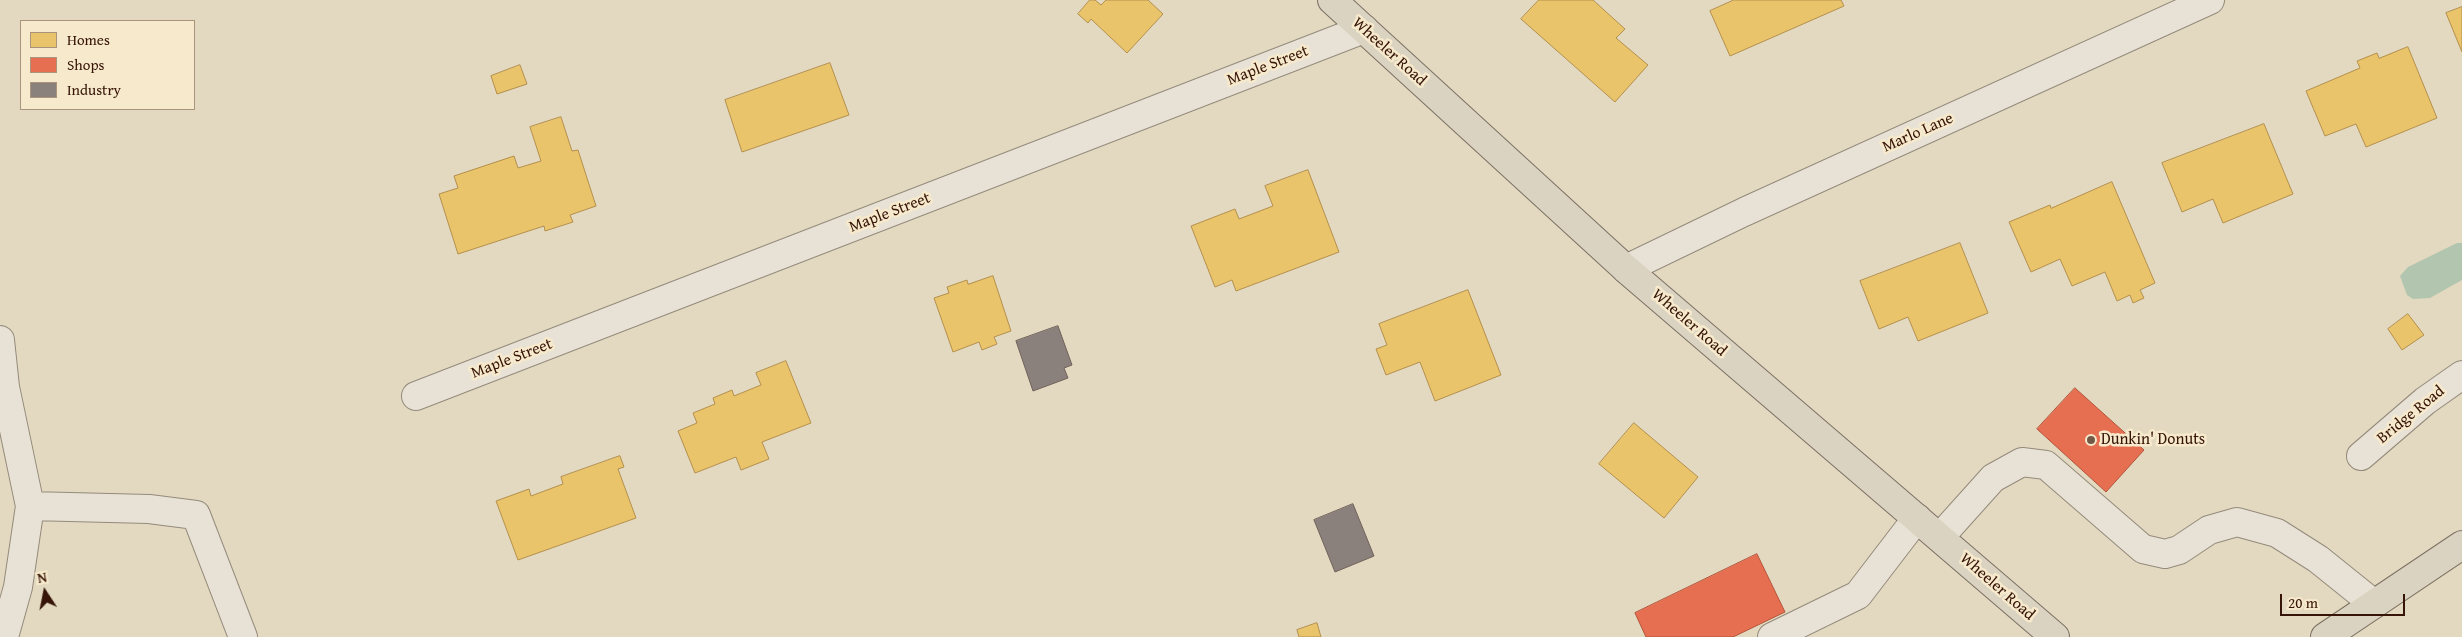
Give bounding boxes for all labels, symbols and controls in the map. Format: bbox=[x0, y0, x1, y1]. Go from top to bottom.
street label: Wheeler Road bbox=[1348, 14, 1430, 90]
legend bbox=[20, 20, 195, 110]
text: Homes bbox=[67, 29, 110, 50]
street label: Maple Street bbox=[1225, 42, 1311, 90]
text: Shops bbox=[67, 54, 104, 75]
text: Industry bbox=[67, 79, 121, 100]
street label: Marlo Lane bbox=[1880, 109, 1956, 157]
street label: Maple Street bbox=[847, 189, 933, 237]
street label: Wheeler Road bbox=[1648, 285, 1730, 361]
street label: Maple Street bbox=[469, 335, 555, 383]
street label: Bridge Road bbox=[2373, 382, 2449, 448]
place label: Dunkin' Donuts bbox=[2101, 430, 2205, 450]
marker: Dunkin' Donuts bbox=[2085, 434, 2097, 446]
street label: Wheeler Road bbox=[1956, 549, 2038, 625]
north arrow bbox=[20, 567, 70, 617]
text: N bbox=[36, 567, 49, 588]
scale bar bbox=[2282, 584, 2407, 616]
text: 20 m bbox=[2288, 592, 2318, 613]

